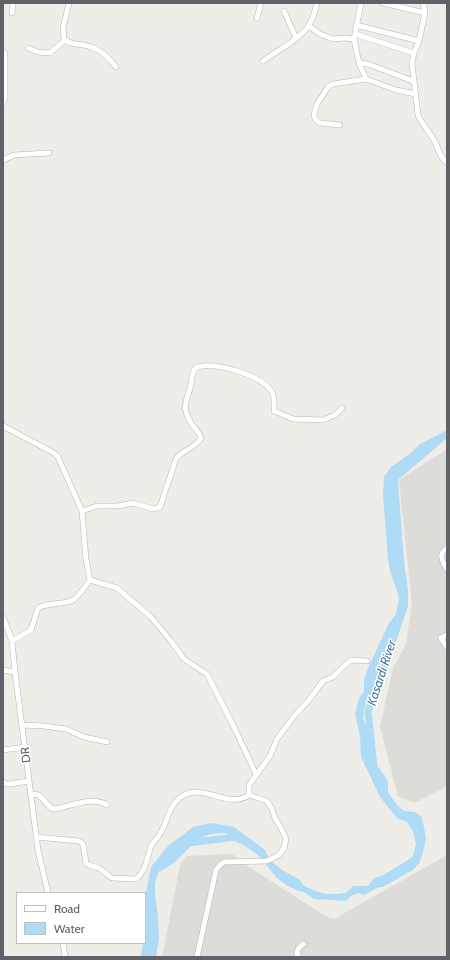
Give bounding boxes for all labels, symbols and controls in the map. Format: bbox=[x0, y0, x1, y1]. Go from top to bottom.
water label: Kasardi River bbox=[364, 638, 400, 708]
street label: DR bbox=[18, 746, 34, 764]
legend bbox=[16, 892, 146, 944]
text: Road bbox=[54, 901, 80, 916]
text: Water bbox=[54, 921, 84, 936]

